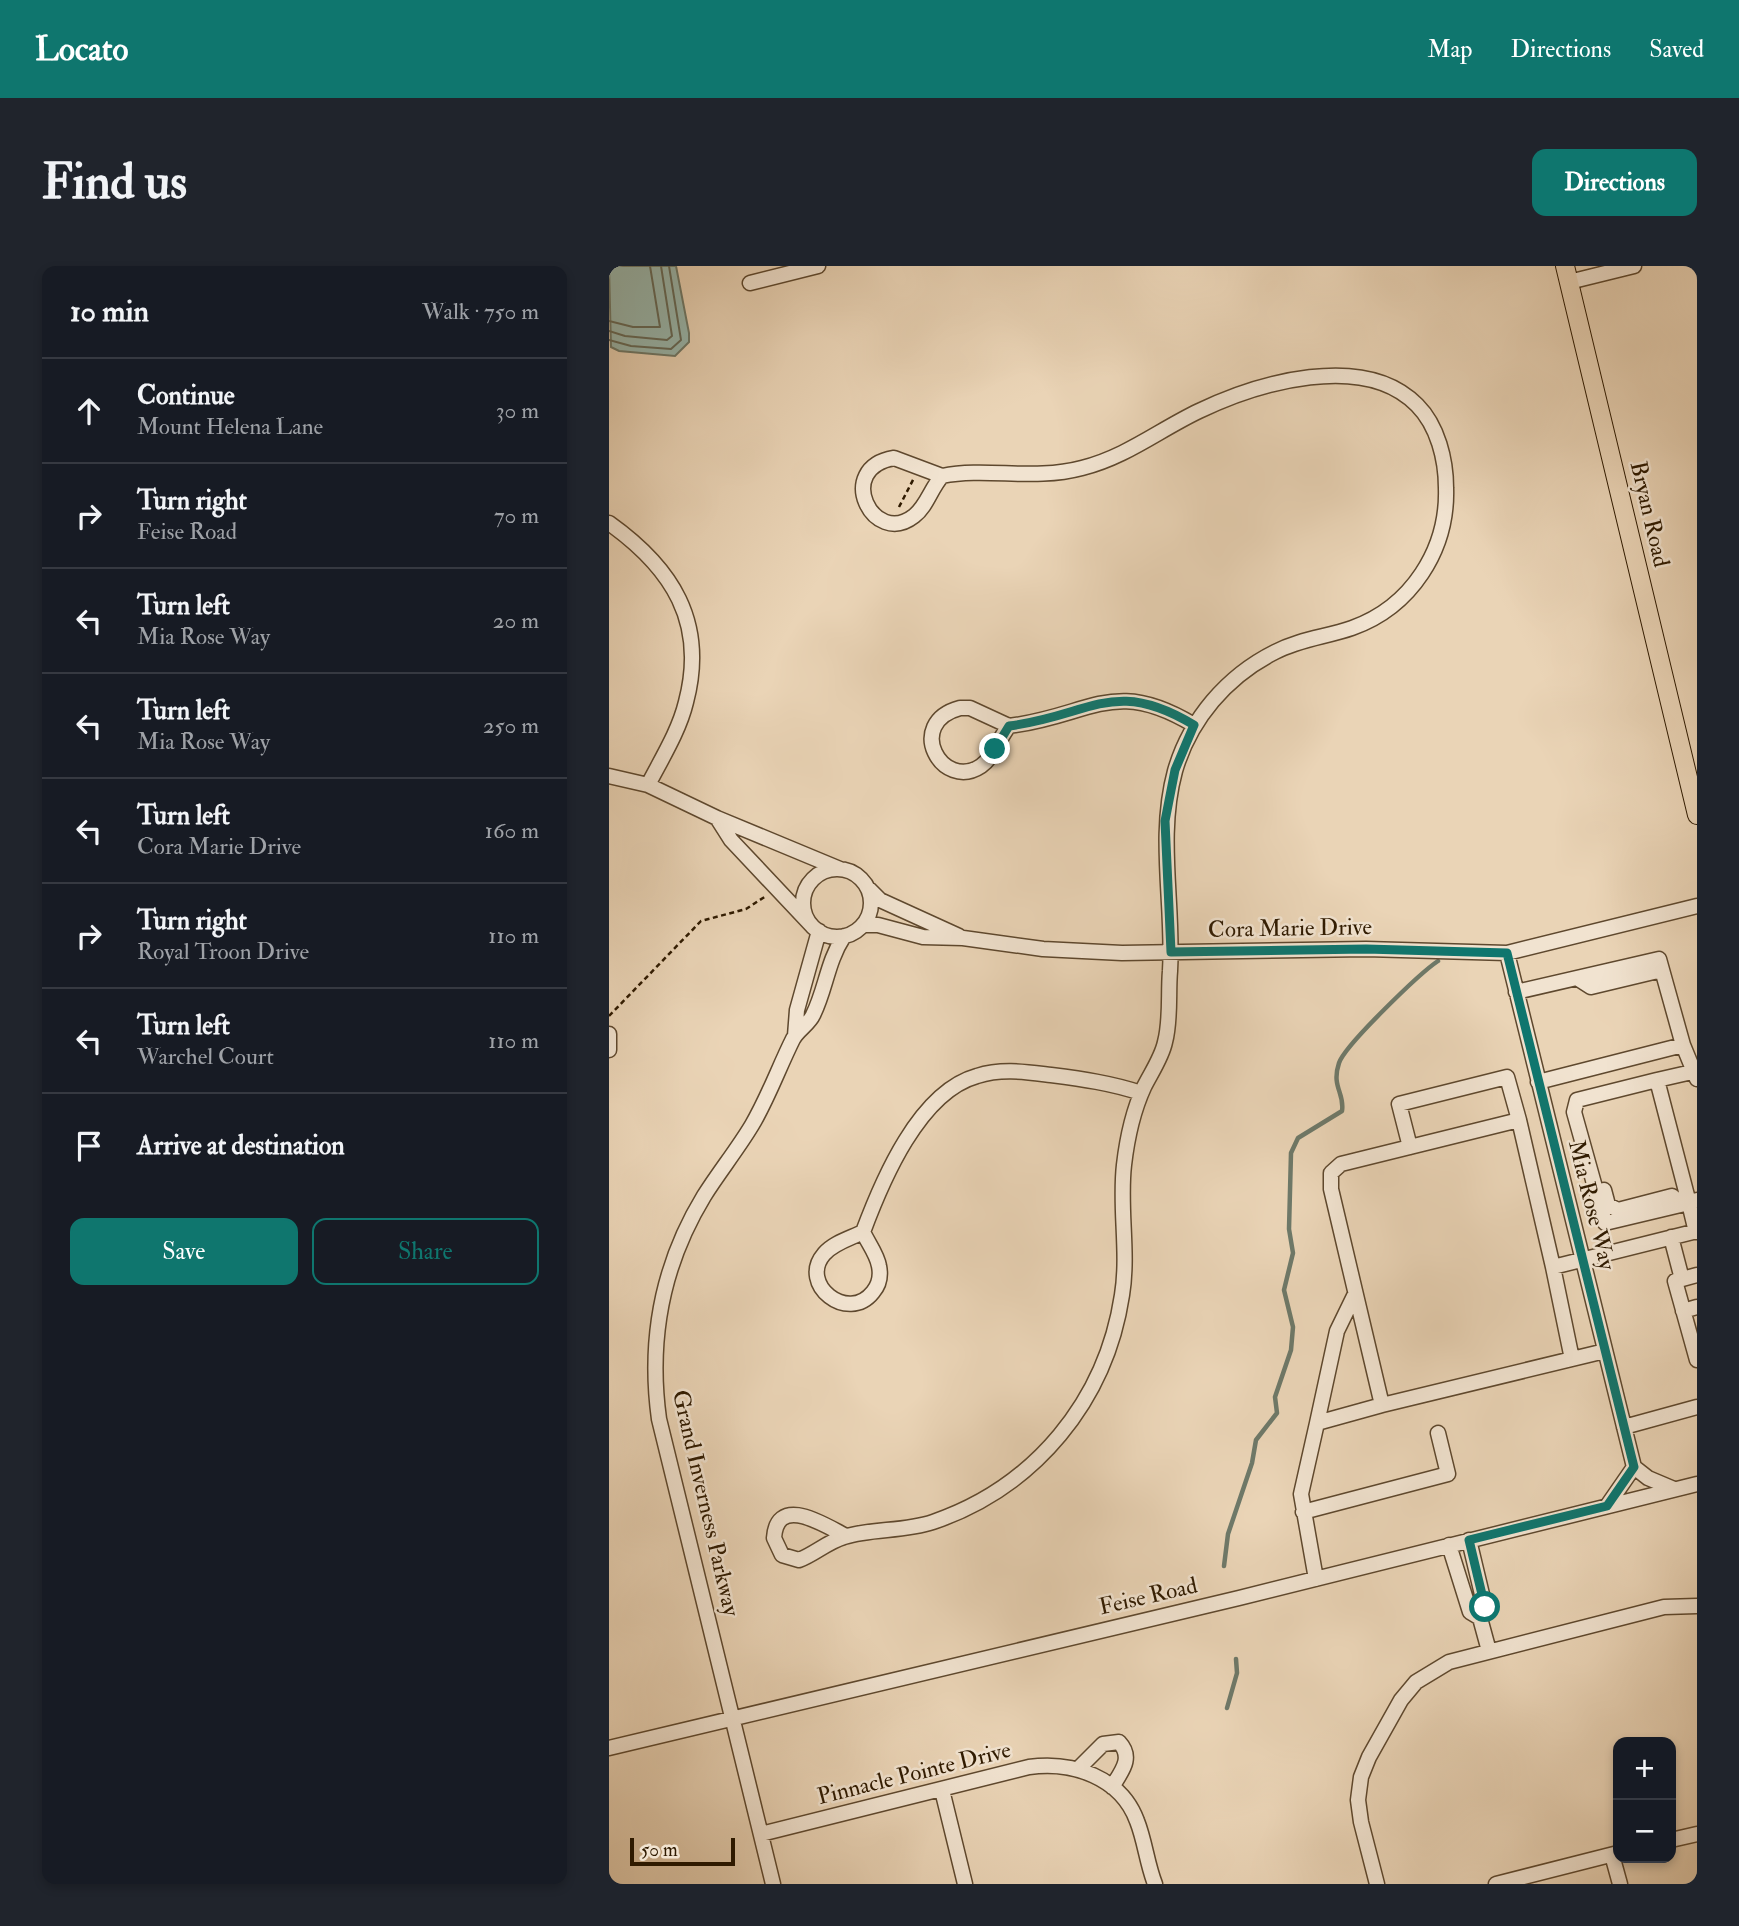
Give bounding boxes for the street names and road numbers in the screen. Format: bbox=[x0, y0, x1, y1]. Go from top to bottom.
street label: Bryan Road bbox=[1624, 458, 1676, 570]
street label: Cora Marie Drive bbox=[1208, 912, 1373, 944]
street label: Mia Rose Way bbox=[1562, 1137, 1622, 1274]
street label: Grand Inverness Parkway bbox=[666, 1387, 746, 1620]
street label: Feise Road bbox=[1096, 1571, 1200, 1621]
street label: Pinnacle Pointe Drive bbox=[814, 1735, 1014, 1811]

